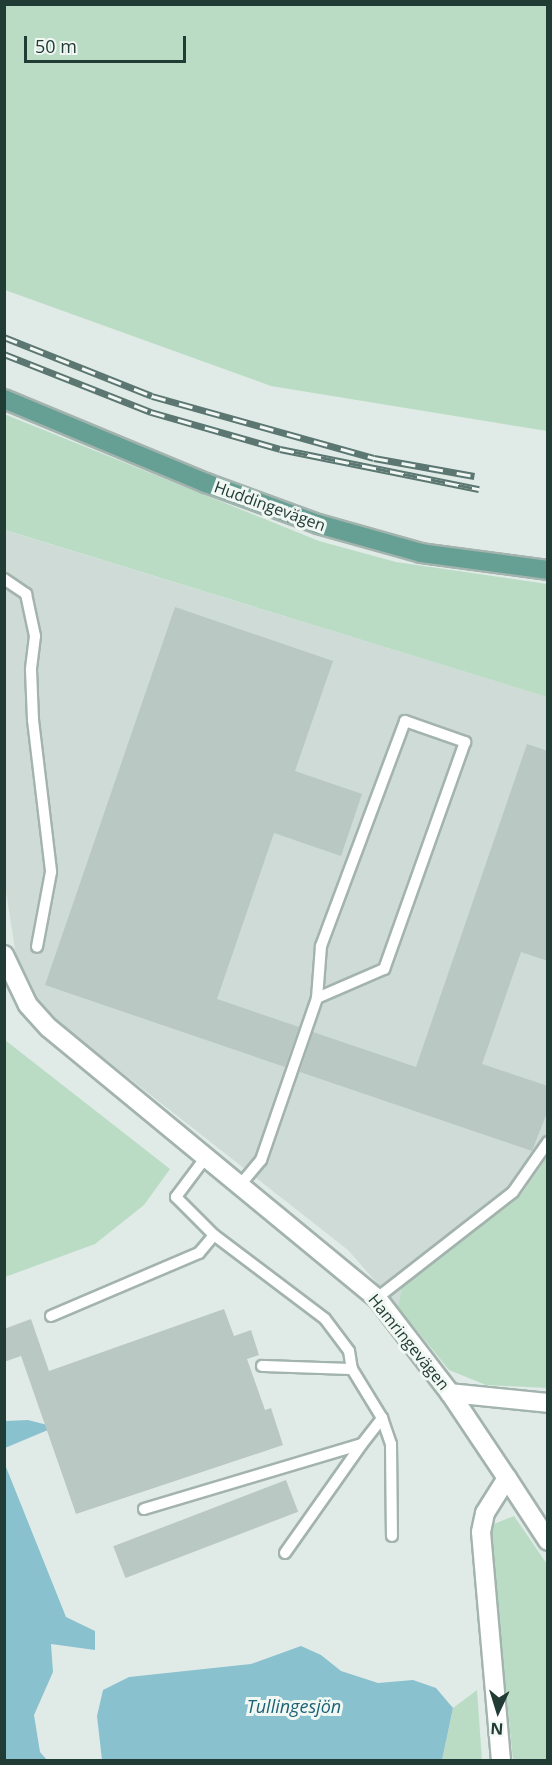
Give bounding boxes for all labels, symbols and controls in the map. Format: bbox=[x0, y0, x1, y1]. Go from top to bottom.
scale bar bbox=[27, 24, 189, 62]
text: 50 m bbox=[35, 34, 77, 58]
street label: Huddingevägen bbox=[212, 477, 328, 535]
street label: Hamringevägen bbox=[364, 1290, 454, 1394]
north arrow bbox=[468, 1681, 528, 1741]
water label: Tullingesjön bbox=[247, 1695, 341, 1717]
text: N bbox=[489, 1718, 504, 1740]

